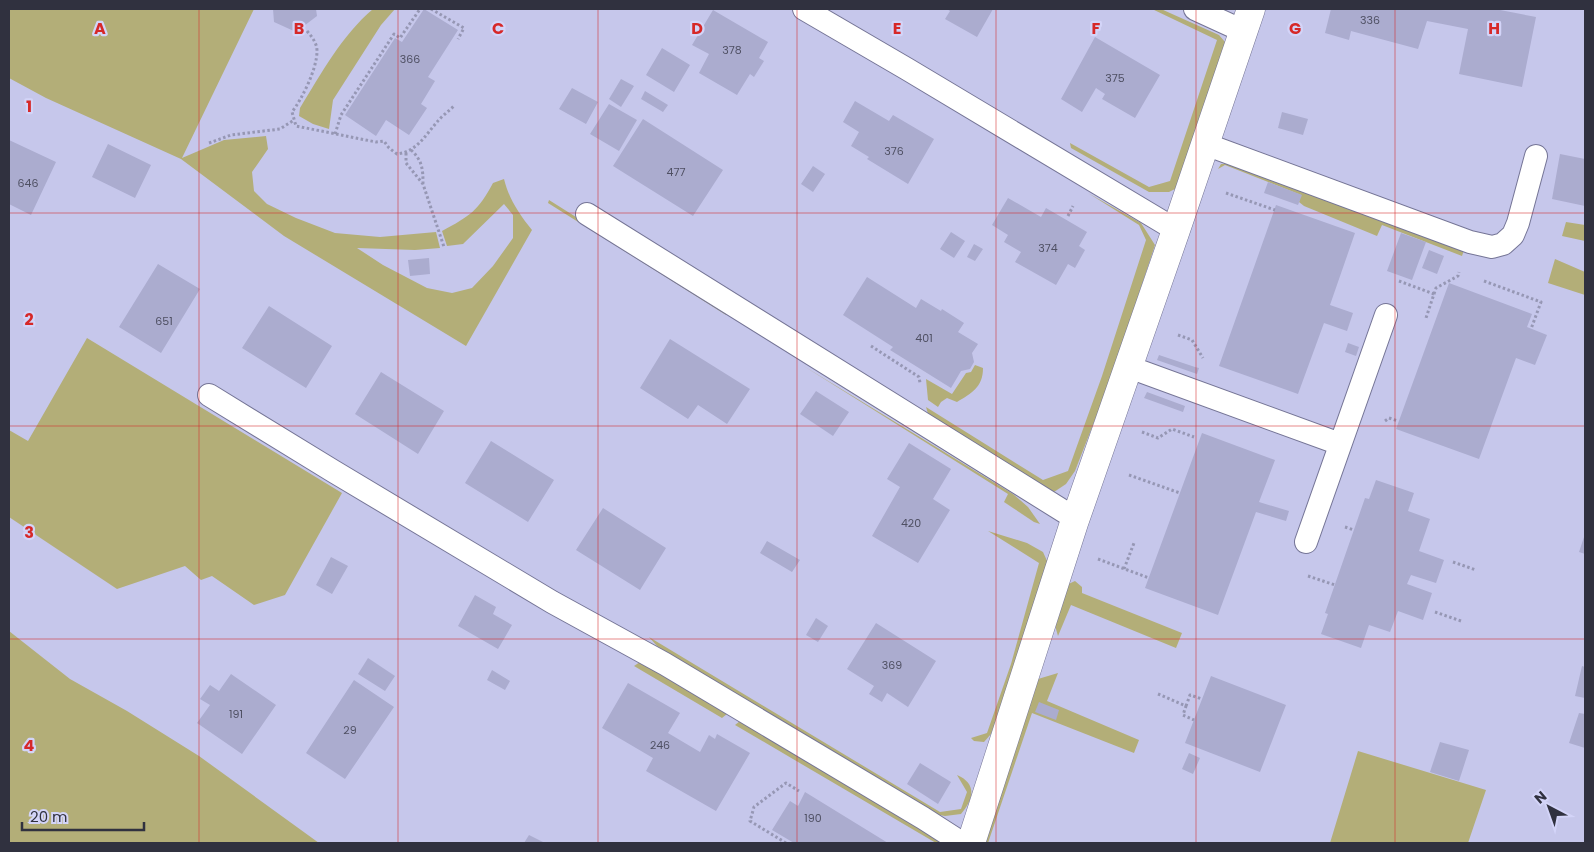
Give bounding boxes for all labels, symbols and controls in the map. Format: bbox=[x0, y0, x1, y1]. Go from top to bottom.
house number: 336 bbox=[1360, 12, 1380, 28]
text: A bbox=[94, 17, 106, 40]
text: B bbox=[294, 17, 304, 40]
text: C bbox=[492, 17, 504, 40]
text: D bbox=[691, 17, 703, 40]
text: E bbox=[893, 17, 901, 40]
text: F bbox=[1092, 17, 1101, 40]
text: G bbox=[1289, 17, 1301, 40]
text: H bbox=[1488, 17, 1500, 40]
house number: 378 bbox=[722, 42, 742, 58]
house number: 366 bbox=[400, 51, 420, 67]
house number: 375 bbox=[1105, 70, 1125, 86]
text: 1 bbox=[26, 95, 32, 118]
house number: 376 bbox=[884, 143, 904, 159]
house number: 477 bbox=[667, 164, 685, 180]
house number: 646 bbox=[18, 175, 38, 191]
house number: 374 bbox=[1038, 240, 1058, 256]
text: 2 bbox=[24, 308, 34, 331]
house number: 651 bbox=[155, 313, 173, 329]
house number: 401 bbox=[915, 330, 933, 346]
house number: 420 bbox=[901, 515, 921, 531]
text: 3 bbox=[24, 521, 34, 544]
house number: 369 bbox=[882, 657, 902, 673]
house number: 191 bbox=[229, 706, 243, 722]
house number: 29 bbox=[343, 722, 357, 738]
text: 4 bbox=[24, 734, 35, 757]
house number: 246 bbox=[650, 737, 670, 753]
north arrow bbox=[1524, 782, 1574, 832]
text: N bbox=[1530, 786, 1551, 808]
scale bar bbox=[22, 800, 145, 832]
text: 20 m bbox=[30, 806, 68, 827]
house number: 190 bbox=[804, 810, 822, 826]

